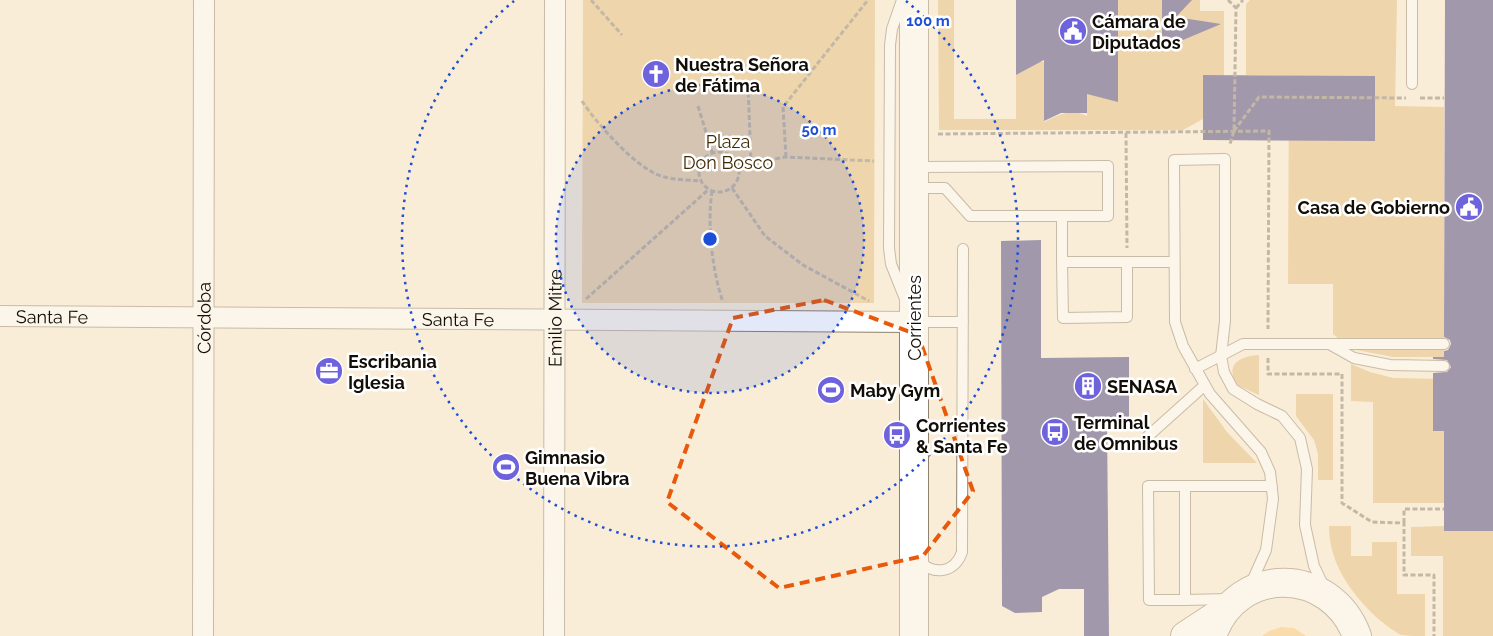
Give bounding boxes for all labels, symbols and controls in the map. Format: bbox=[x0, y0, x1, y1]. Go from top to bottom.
place label: Cámara de Diputados bbox=[1092, 11, 1186, 53]
text: 100 m bbox=[906, 12, 950, 30]
public building icon: Cámara de Diputados bbox=[1058, 16, 1088, 46]
place label: Nuestra Señora de Fátima bbox=[675, 54, 809, 96]
church icon: Nuestra Señora de Fátima bbox=[641, 59, 671, 89]
text: 50 m bbox=[801, 121, 837, 139]
park label: Plaza Don Bosco bbox=[683, 131, 774, 173]
public building icon: Casa de Gobierno bbox=[1454, 192, 1484, 222]
place label: Casa de Gobierno bbox=[1298, 197, 1450, 218]
centre of rings bbox=[701, 230, 719, 248]
street label: Emilio Mitre bbox=[544, 269, 565, 367]
street label: Corrientes bbox=[904, 275, 925, 361]
street label: Córdoba bbox=[193, 282, 214, 354]
street label: Santa Fe bbox=[16, 306, 89, 327]
street label: Santa Fe bbox=[422, 308, 495, 330]
place label: Escribania Iglesia bbox=[348, 351, 437, 393]
office icon: Escribania Iglesia bbox=[314, 356, 344, 386]
building icon: SENASA bbox=[1073, 371, 1103, 401]
sports icon: Maby Gym bbox=[816, 375, 846, 405]
place label: SENASA bbox=[1107, 376, 1178, 397]
place label: Maby Gym bbox=[850, 380, 940, 401]
place label: Terminal de Omnibus bbox=[1074, 412, 1178, 454]
place label: Corrientes & Santa Fe bbox=[916, 415, 1008, 457]
bus stop icon: Terminal de Omnibus bbox=[1040, 417, 1070, 447]
bus stop icon: Corrientes & Santa Fe bbox=[882, 420, 912, 450]
place label: Gimnasio Buena Vibra bbox=[525, 447, 629, 489]
sports icon: Gimnasio Buena Vibra bbox=[491, 452, 521, 482]

